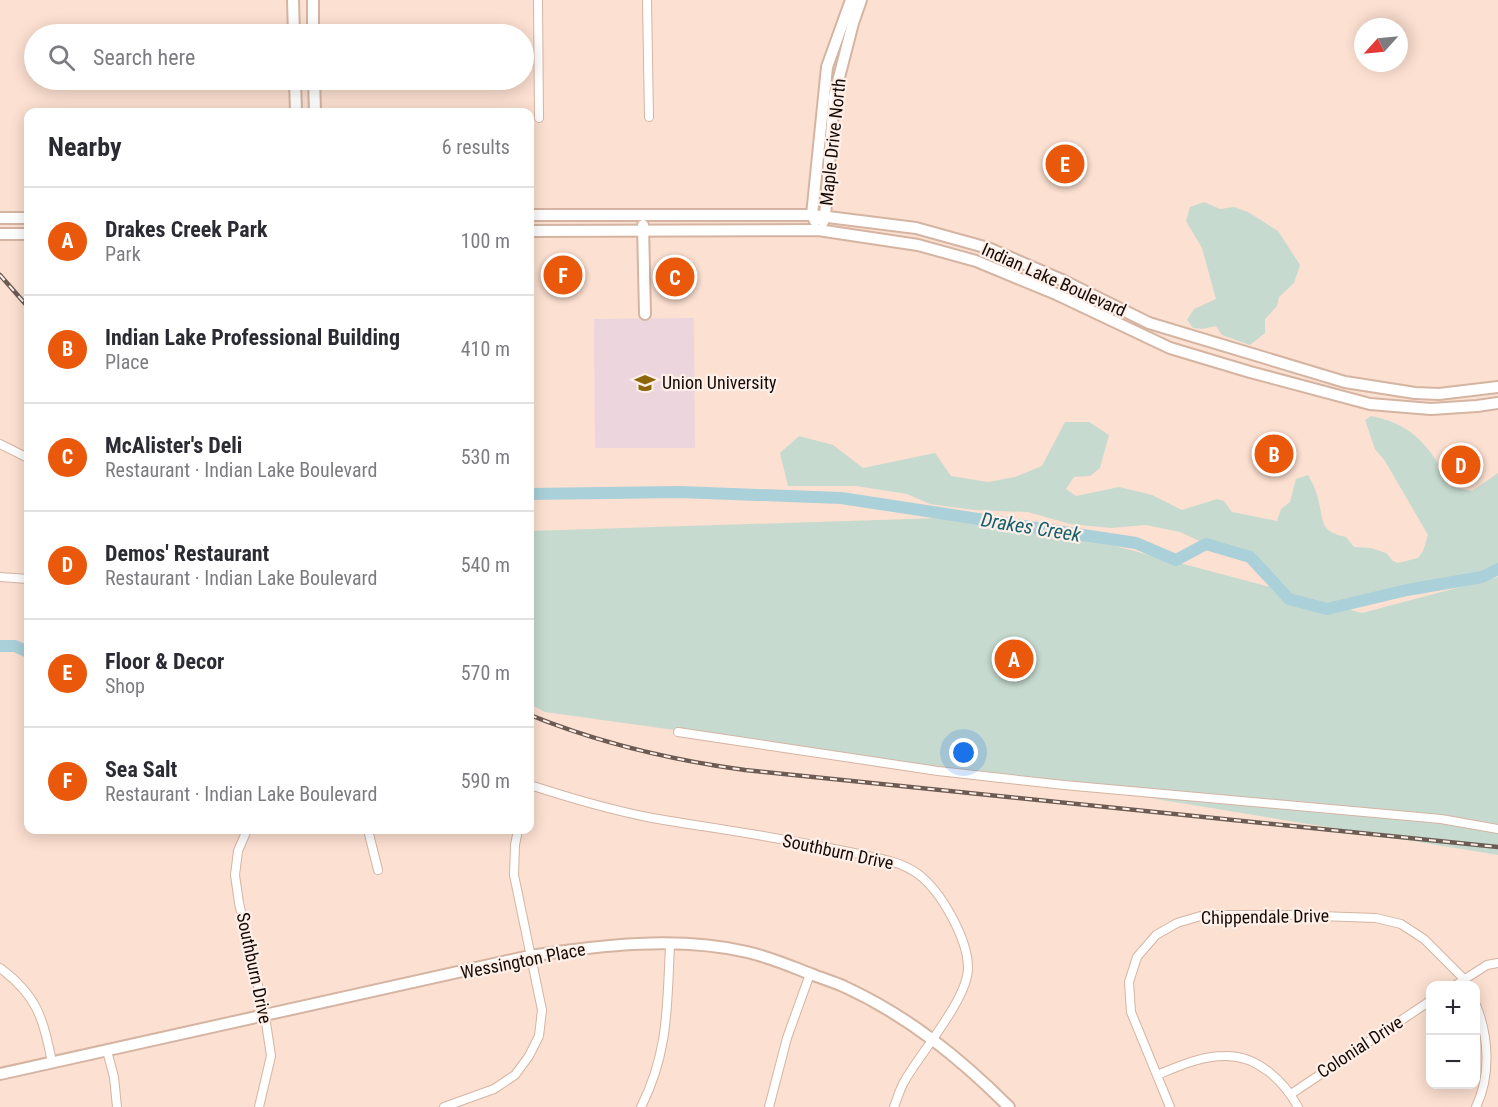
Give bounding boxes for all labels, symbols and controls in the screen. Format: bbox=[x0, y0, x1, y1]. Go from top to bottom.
north arrow bbox=[1354, 18, 1408, 72]
search box bbox=[24, 24, 534, 90]
icon: search bbox=[45, 41, 78, 74]
text: Search here bbox=[93, 45, 195, 70]
street label: Maple Drive North bbox=[815, 77, 850, 207]
text: Nearby bbox=[48, 132, 122, 162]
text: 6 results bbox=[442, 135, 510, 159]
pin: E bbox=[1046, 142, 1084, 186]
text: Drakes Creek Park bbox=[105, 217, 267, 242]
text: A bbox=[62, 229, 73, 253]
text: 100 m bbox=[461, 229, 510, 253]
street label: Indian Lake Boulevard bbox=[979, 238, 1130, 321]
text: Park bbox=[105, 242, 141, 266]
pin: F bbox=[544, 252, 582, 298]
pin: C bbox=[656, 254, 694, 300]
text: Indian Lake Professional Building bbox=[105, 325, 400, 350]
text: B bbox=[62, 337, 73, 361]
text: 410 m bbox=[461, 337, 510, 361]
text: Place bbox=[105, 350, 149, 374]
school or university icon: Union University bbox=[633, 371, 657, 395]
place label: Union University bbox=[662, 372, 777, 393]
pin: B bbox=[1254, 432, 1294, 476]
text: McAlister's Deli bbox=[105, 433, 242, 458]
pin: D bbox=[1442, 442, 1480, 488]
text: C bbox=[62, 445, 73, 469]
text: 530 m bbox=[461, 445, 510, 469]
text: Restaurant · Indian Lake Boulevard bbox=[105, 458, 377, 482]
water label: Drakes Creek bbox=[979, 507, 1084, 547]
text: Demos' Restaurant bbox=[105, 541, 269, 566]
text: D bbox=[62, 553, 73, 577]
text: 540 m bbox=[461, 553, 510, 577]
text: Restaurant · Indian Lake Boulevard bbox=[105, 566, 377, 590]
pin: A bbox=[994, 636, 1034, 682]
text: Floor & Decor bbox=[105, 649, 224, 674]
text: E bbox=[63, 661, 72, 685]
text: 570 m bbox=[461, 661, 510, 685]
text: Shop bbox=[105, 674, 145, 698]
your location bbox=[949, 738, 978, 767]
text: Sea Salt bbox=[105, 757, 177, 782]
text: F bbox=[63, 769, 72, 793]
text: 590 m bbox=[461, 769, 510, 793]
text: Restaurant · Indian Lake Boulevard bbox=[105, 782, 377, 806]
street label: Southburn Drive bbox=[781, 830, 896, 874]
street label: Chippendale Drive bbox=[1201, 905, 1329, 928]
street label: Southburn Drive bbox=[232, 910, 276, 1025]
street label: Wessington Place bbox=[459, 938, 587, 983]
map controls bbox=[1426, 981, 1480, 1089]
button: + bbox=[1426, 981, 1480, 1035]
street label: Colonial Drive bbox=[1313, 1011, 1407, 1082]
button: − bbox=[1426, 1035, 1480, 1089]

